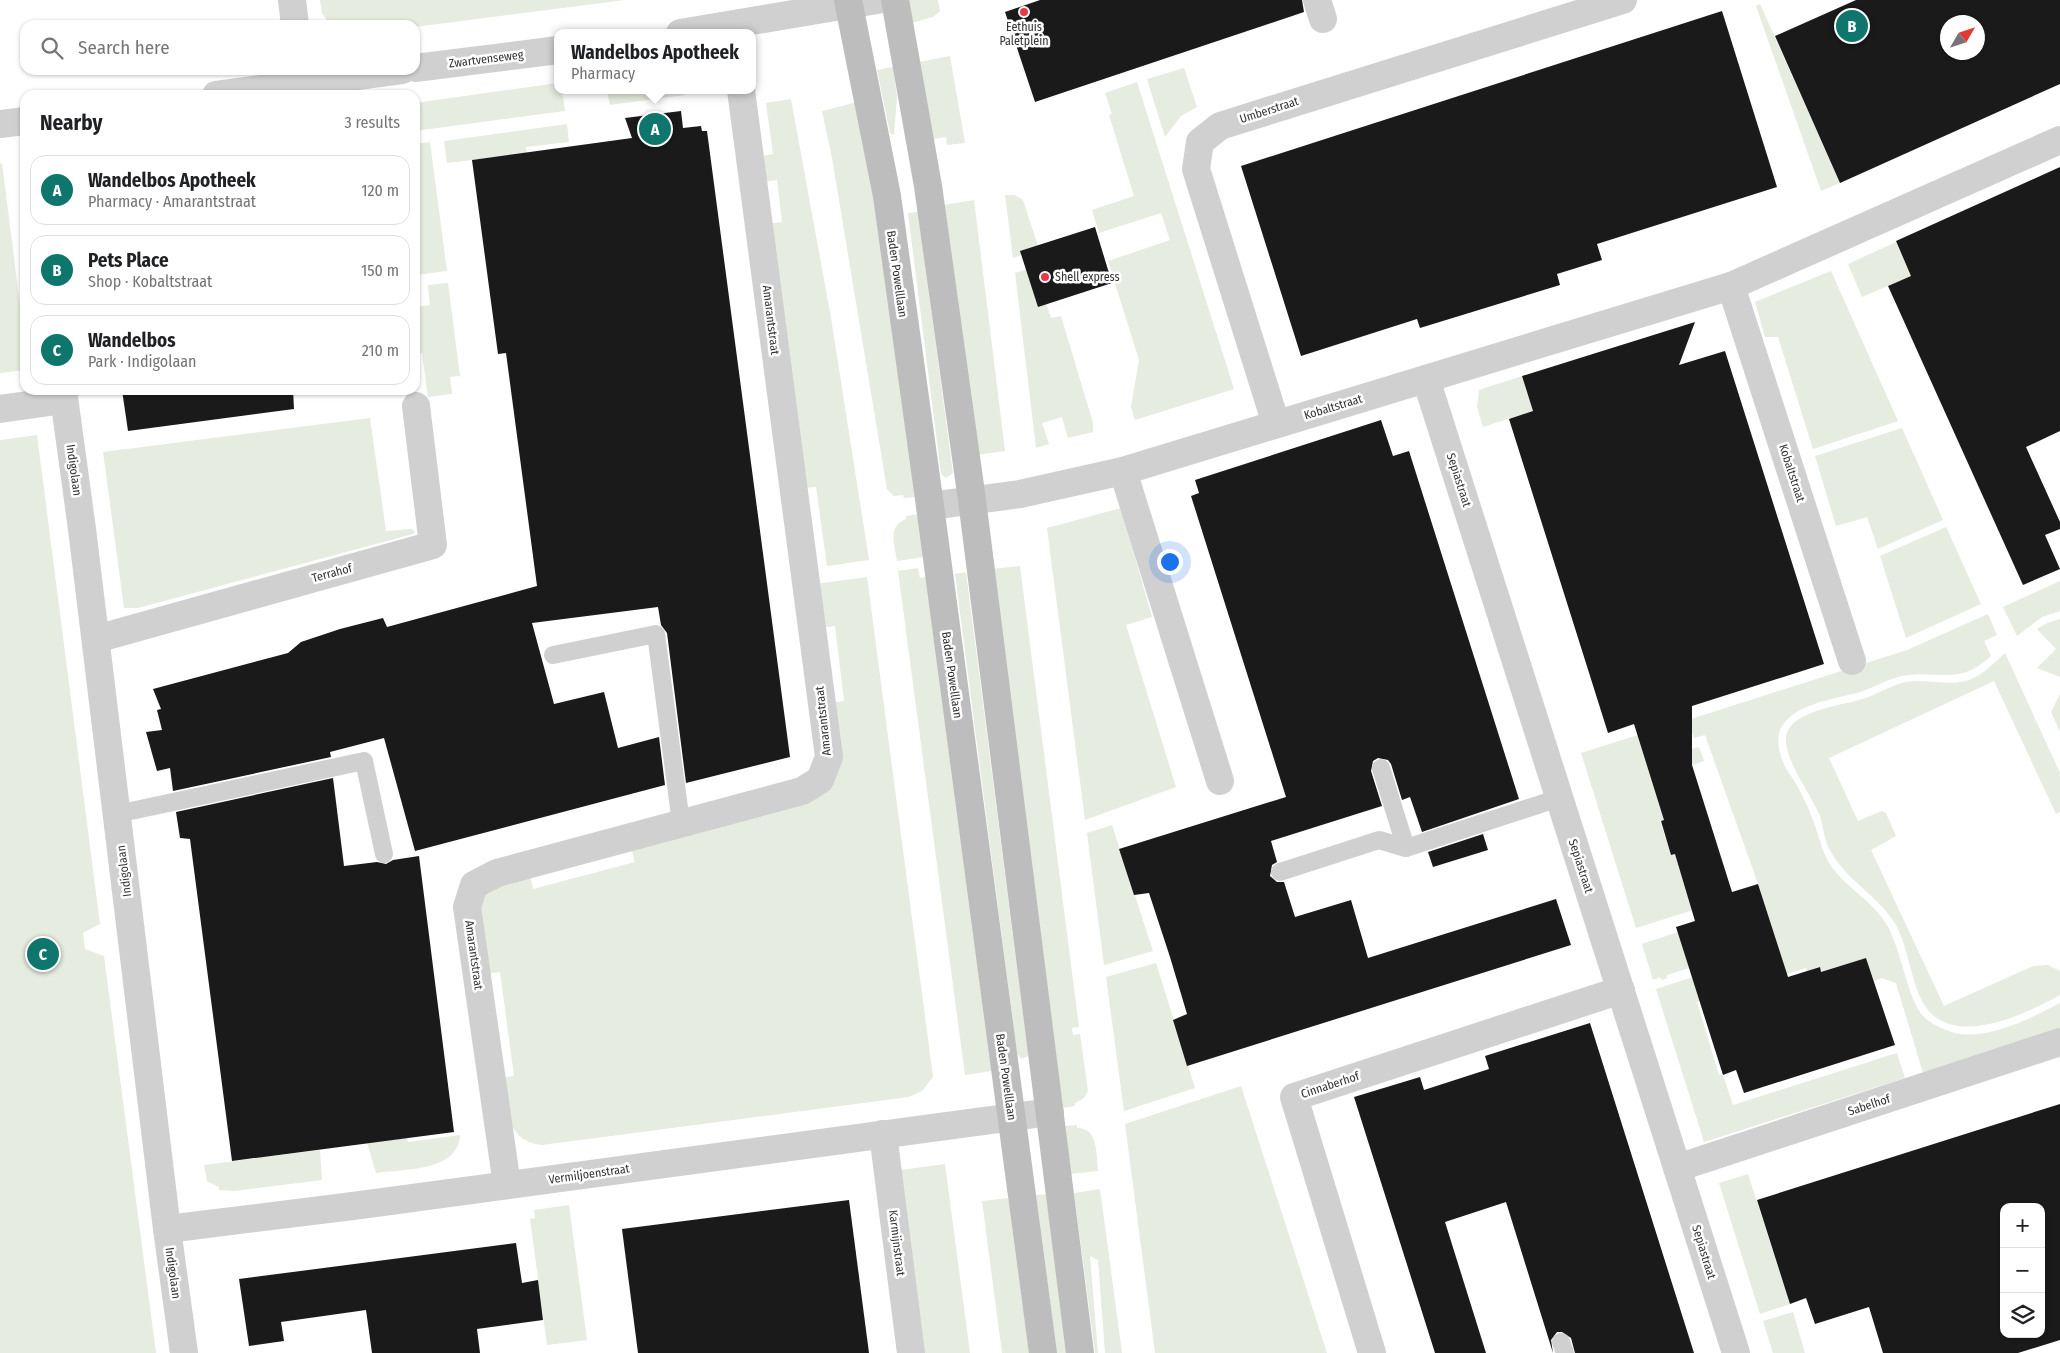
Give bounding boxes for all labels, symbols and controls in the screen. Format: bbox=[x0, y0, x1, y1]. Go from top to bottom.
marker: Eethuis Paletplein bbox=[1018, 6, 1030, 18]
pin: B bbox=[1836, 7, 1868, 45]
north arrow bbox=[1940, 15, 1985, 60]
search box bbox=[20, 20, 420, 75]
place label: Eethuis Paletplein bbox=[999, 20, 1049, 48]
popup bbox=[554, 29, 756, 94]
icon: search bbox=[38, 34, 66, 62]
text: Search here bbox=[78, 36, 170, 59]
text: Wandelbos Apotheek bbox=[571, 41, 739, 64]
street label: Zwartvenseweg bbox=[448, 47, 525, 71]
text: Pharmacy bbox=[571, 64, 635, 83]
street label: Umberstraat bbox=[1238, 94, 1300, 126]
text: Nearby bbox=[40, 110, 102, 136]
pin: A bbox=[639, 110, 671, 148]
text: 3 results bbox=[344, 113, 400, 132]
text: Wandelbos Apotheek bbox=[88, 169, 256, 192]
text: A bbox=[53, 181, 61, 200]
text: 120 m bbox=[361, 181, 399, 200]
text: Pharmacy · Amarantstraat bbox=[88, 192, 256, 211]
street label: Baden Powelllaan bbox=[884, 230, 910, 318]
text: Pets Place bbox=[88, 249, 169, 272]
text: B bbox=[53, 261, 61, 280]
text: 150 m bbox=[361, 261, 399, 280]
place label: Shell express bbox=[1055, 270, 1120, 284]
marker: Shell express bbox=[1039, 271, 1051, 283]
text: Shop · Kobaltstraat bbox=[88, 272, 212, 291]
street label: Amarantstraat bbox=[760, 284, 782, 356]
text: Wandelbos bbox=[88, 329, 175, 352]
text: C bbox=[53, 341, 61, 360]
text: 210 m bbox=[362, 341, 399, 360]
text: Park · Indigolaan bbox=[88, 352, 196, 371]
street label: Kobaltstraat bbox=[1302, 391, 1364, 422]
street label: Kobaltstraat bbox=[1776, 442, 1808, 504]
street label: Indigolaan bbox=[63, 443, 85, 497]
street label: Sepiastraat bbox=[1444, 451, 1474, 509]
your location bbox=[1157, 549, 1183, 575]
street label: Terrahof bbox=[310, 561, 355, 585]
street label: Baden Powelllaan bbox=[939, 631, 965, 719]
street label: Amarantstraat bbox=[812, 685, 834, 756]
street label: Sepiastraat bbox=[1566, 837, 1596, 895]
street label: Indigolaan bbox=[114, 844, 134, 898]
street label: Amarantstraat bbox=[462, 919, 486, 991]
pin: C bbox=[27, 935, 59, 973]
street label: Baden Powelllaan bbox=[993, 1033, 1019, 1121]
street label: Cinnaberhof bbox=[1299, 1069, 1362, 1101]
street label: Sabelhof bbox=[1846, 1091, 1893, 1118]
street label: Vermiljoenstraat bbox=[548, 1161, 630, 1187]
map controls bbox=[2000, 1203, 2045, 1338]
button: + bbox=[2000, 1203, 2045, 1248]
street label: Karmijnstraat bbox=[886, 1209, 908, 1277]
street label: Sepiastraat bbox=[1689, 1223, 1719, 1281]
street label: Indigolaan bbox=[162, 1246, 184, 1300]
button: − bbox=[2000, 1248, 2045, 1293]
button: layers bbox=[2000, 1293, 2045, 1338]

